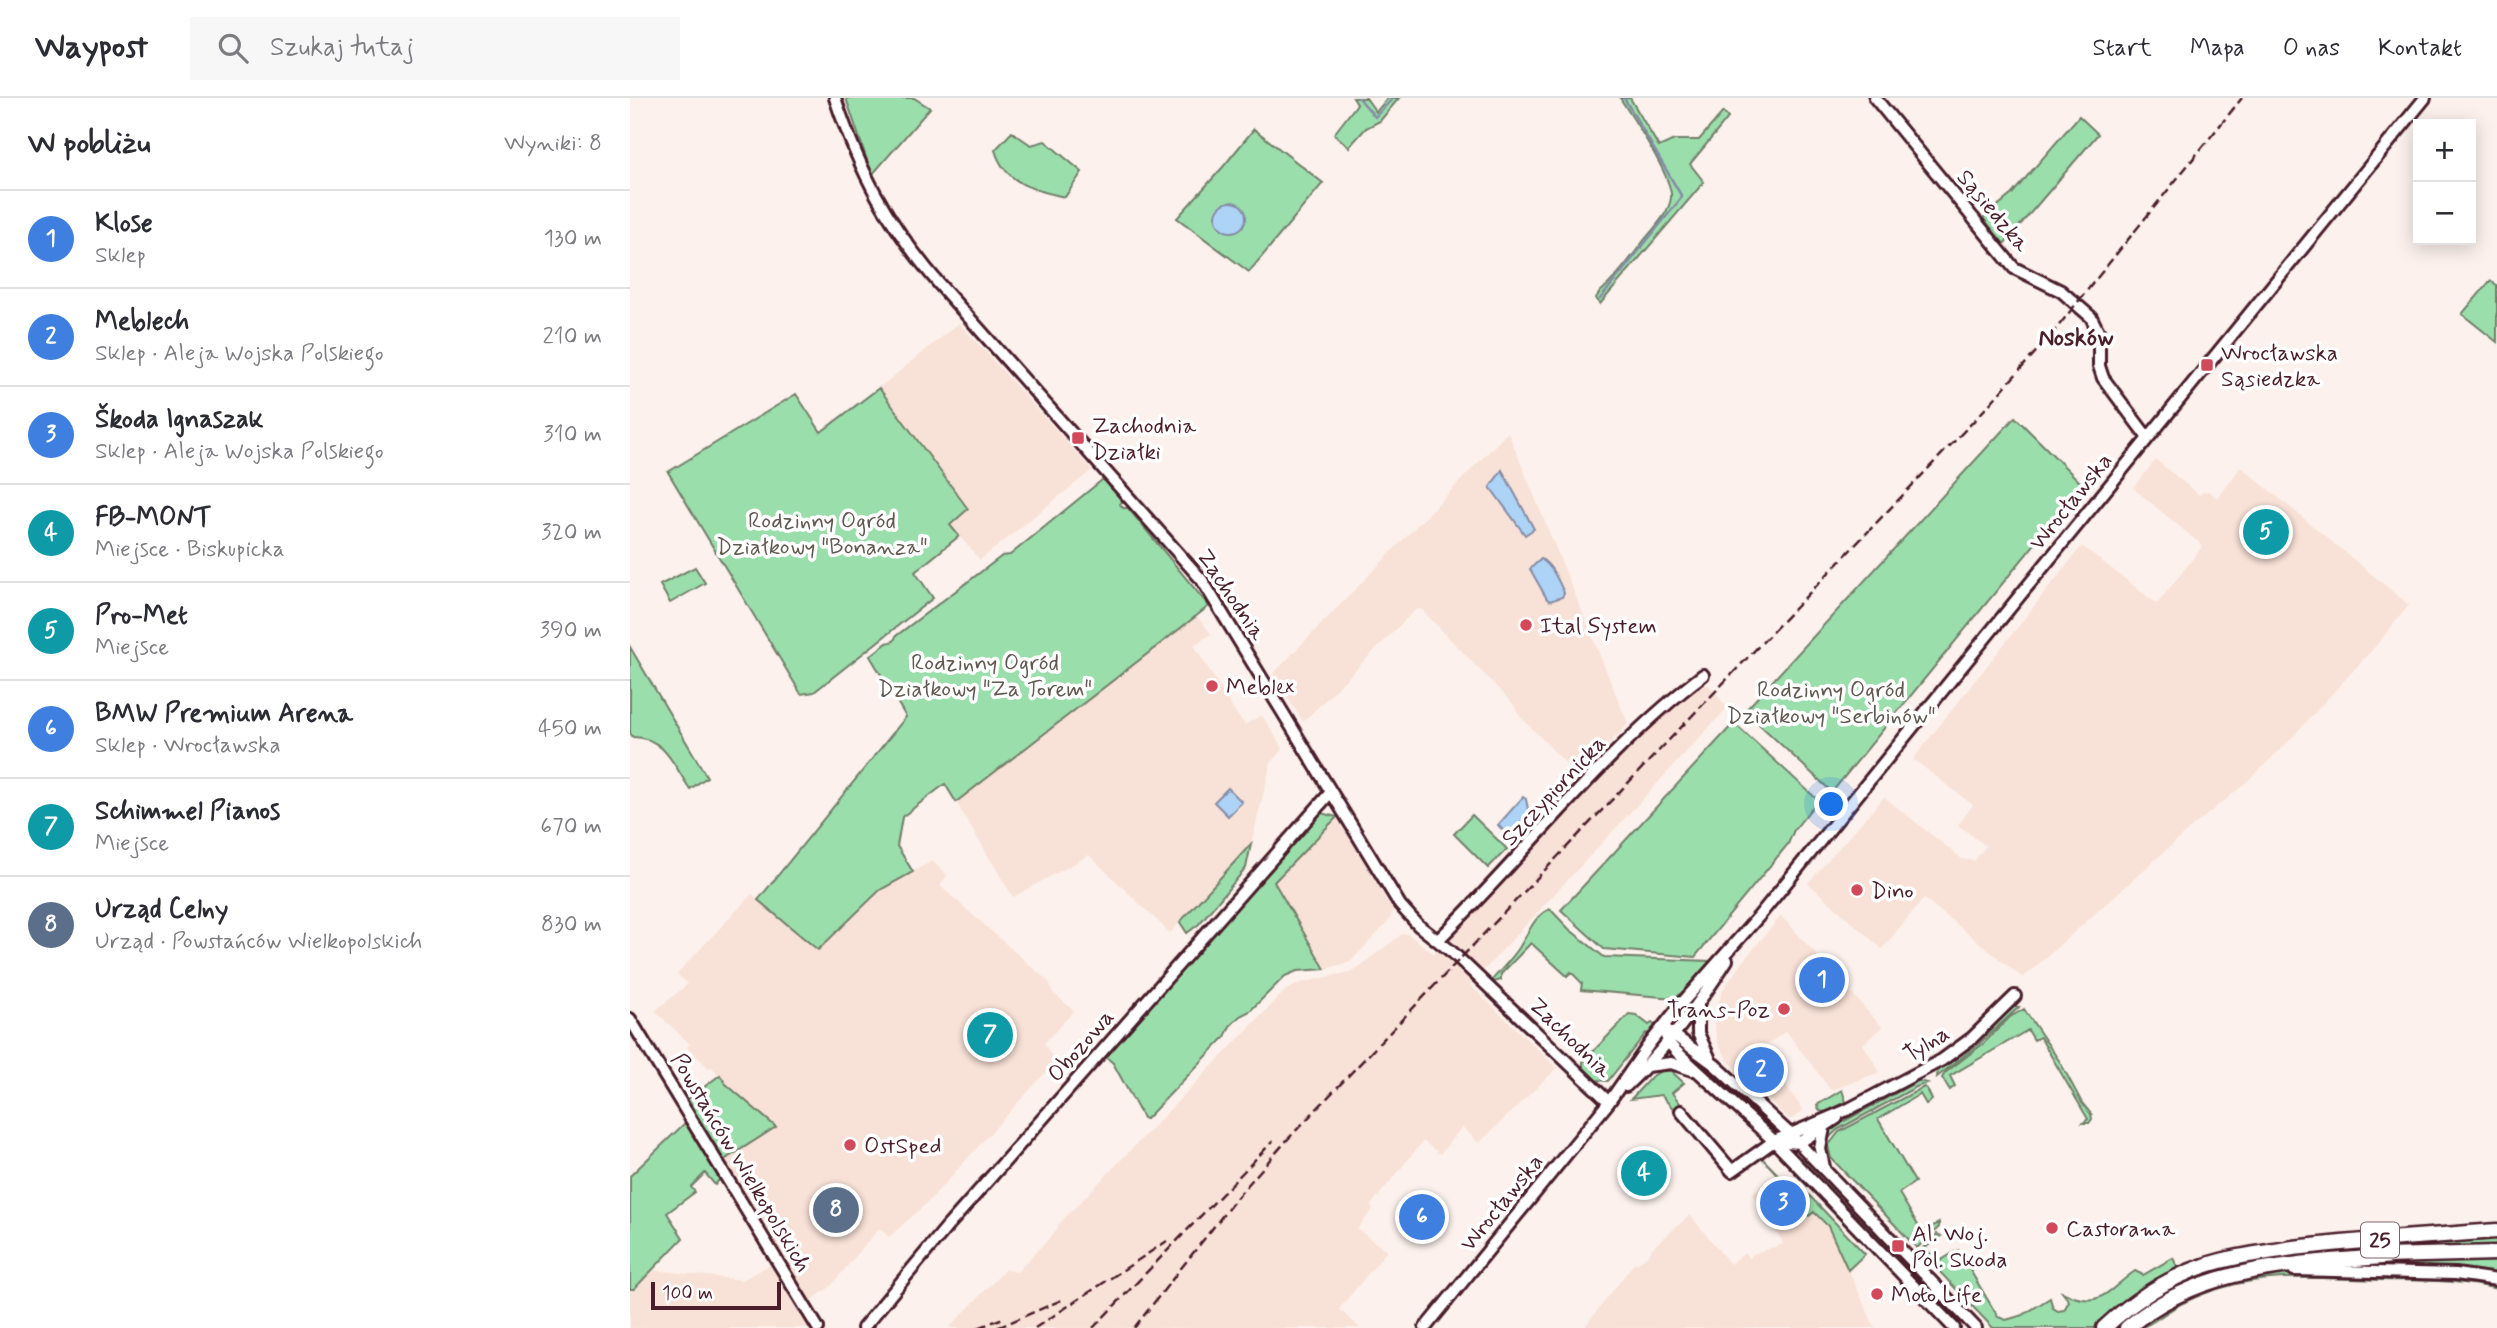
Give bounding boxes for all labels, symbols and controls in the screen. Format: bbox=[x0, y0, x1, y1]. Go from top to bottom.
search box bbox=[190, 17, 680, 80]
text: Waypost bbox=[35, 26, 148, 70]
icon: search bbox=[214, 29, 252, 67]
text: Szukaj tutaj bbox=[270, 31, 414, 65]
text: Start bbox=[2093, 33, 2152, 64]
text: Mapa bbox=[2190, 33, 2245, 64]
text: O nas bbox=[2283, 33, 2340, 64]
text: Kontakt bbox=[2378, 33, 2462, 64]
map controls bbox=[2413, 119, 2476, 245]
button: + bbox=[2413, 119, 2476, 182]
text: W pobliżu bbox=[28, 124, 151, 163]
text: Wyniki: 8 bbox=[504, 129, 602, 159]
street label: Sąsiedzka bbox=[1949, 164, 2036, 259]
button: − bbox=[2413, 182, 2476, 245]
text: Klose bbox=[95, 207, 153, 241]
text: 1 bbox=[46, 224, 56, 254]
text: 130 m bbox=[544, 224, 602, 254]
text: Sklep bbox=[95, 241, 146, 271]
text: Meblech bbox=[95, 305, 189, 339]
text: 2 bbox=[45, 322, 57, 352]
text: 210 m bbox=[542, 322, 602, 352]
district label: Nosków bbox=[2039, 323, 2114, 354]
text: Sklep · Aleja Wojska Polskiego bbox=[95, 339, 384, 369]
place label: Wrocławska Sąsiedzka bbox=[2221, 339, 2338, 395]
marker: Wrocławska Sąsiedzka bbox=[2199, 357, 2215, 373]
text: Škoda Ignaszak bbox=[95, 403, 263, 437]
place label: Zachodnia Działki bbox=[1092, 412, 1196, 468]
text: 3 bbox=[46, 420, 56, 450]
text: 310 m bbox=[543, 420, 602, 450]
marker: Zachodnia Działki bbox=[1070, 430, 1086, 446]
text: Sklep · Aleja Wojska Polskiego bbox=[95, 437, 384, 467]
street label: Wrocławska bbox=[2023, 447, 2120, 557]
text: FB-MONT bbox=[95, 501, 212, 535]
pin: 5 bbox=[2243, 506, 2289, 558]
park label: Rodzinny Ogród Działkowy "Bonanza" bbox=[716, 507, 928, 563]
text: 4 bbox=[44, 518, 58, 548]
text: 320 m bbox=[541, 518, 602, 548]
text: Miejsce · Biskupicka bbox=[95, 535, 285, 565]
street label: Zachodnia bbox=[1189, 544, 1272, 647]
text: Pro-Met bbox=[95, 599, 188, 633]
place label: Ital System bbox=[1540, 612, 1657, 642]
text: 5 bbox=[44, 616, 58, 646]
text: 390 m bbox=[540, 616, 602, 646]
marker: Ital System bbox=[1518, 617, 1534, 633]
text: Miejsce bbox=[95, 633, 169, 663]
park label: Rodzinny Ogród Działkowy "Za Torem" bbox=[878, 649, 1092, 705]
place label: Meblex bbox=[1226, 673, 1295, 703]
park label: Rodzinny Ogród Działkowy "Serbinów" bbox=[1726, 676, 1936, 732]
marker: Meblex bbox=[1204, 678, 1220, 694]
text: BMW Premium Arena bbox=[95, 697, 353, 731]
text: 6 bbox=[45, 714, 57, 744]
text: 450 m bbox=[538, 714, 602, 744]
street label: Szczypiornicka bbox=[1495, 730, 1614, 853]
text: Sklep · Wrocławska bbox=[95, 731, 281, 761]
your location bbox=[1814, 787, 1848, 821]
text: Schimmel Pianos bbox=[95, 795, 280, 829]
text: 7 bbox=[44, 812, 58, 842]
text: 670 m bbox=[540, 812, 602, 842]
text: Miejsce bbox=[95, 829, 169, 859]
place label: Dino bbox=[1871, 877, 1914, 907]
marker: Dino bbox=[1849, 882, 1865, 898]
text: Urząd Celny bbox=[95, 893, 228, 927]
text: 8 bbox=[45, 910, 57, 940]
text: 830 m bbox=[541, 910, 602, 940]
text: Urząd · Powstańców Wielkopolskich bbox=[95, 927, 422, 957]
pin: 1 bbox=[1799, 954, 1845, 1006]
street label: Zachodnia bbox=[1522, 991, 1618, 1086]
place label: Trans-Poz bbox=[1667, 996, 1770, 1026]
marker: Trans-Poz bbox=[1776, 1001, 1792, 1017]
street label: Obozowa bbox=[1041, 1003, 1122, 1089]
pin: 7 bbox=[967, 1009, 1013, 1061]
street label: Tylna bbox=[1898, 1019, 1956, 1070]
pin: 2 bbox=[1738, 1044, 1784, 1096]
street label: Powstańców Wielkopolskich bbox=[663, 1048, 818, 1278]
place label: OstSped bbox=[864, 1132, 942, 1162]
marker: OstSped bbox=[842, 1137, 858, 1153]
pin: 4 bbox=[1621, 1147, 1667, 1199]
street label: Wrocławska bbox=[1454, 1148, 1551, 1258]
pin: 3 bbox=[1760, 1177, 1806, 1229]
pin: 8 bbox=[813, 1184, 859, 1236]
pin: 6 bbox=[1399, 1191, 1445, 1243]
place label: Castorama bbox=[2066, 1215, 2175, 1245]
place label: Al. Woj. Pol. Skoda bbox=[1912, 1220, 2008, 1276]
marker: Castorama bbox=[2044, 1220, 2060, 1236]
road number: 25 bbox=[2361, 1222, 2399, 1258]
marker: Al. Woj. Pol. Skoda bbox=[1890, 1238, 1906, 1254]
scale bar bbox=[651, 1279, 780, 1311]
text: 100 m bbox=[662, 1281, 713, 1306]
place label: Moto Life bbox=[1891, 1281, 1982, 1311]
marker: Moto Life bbox=[1869, 1286, 1885, 1302]

